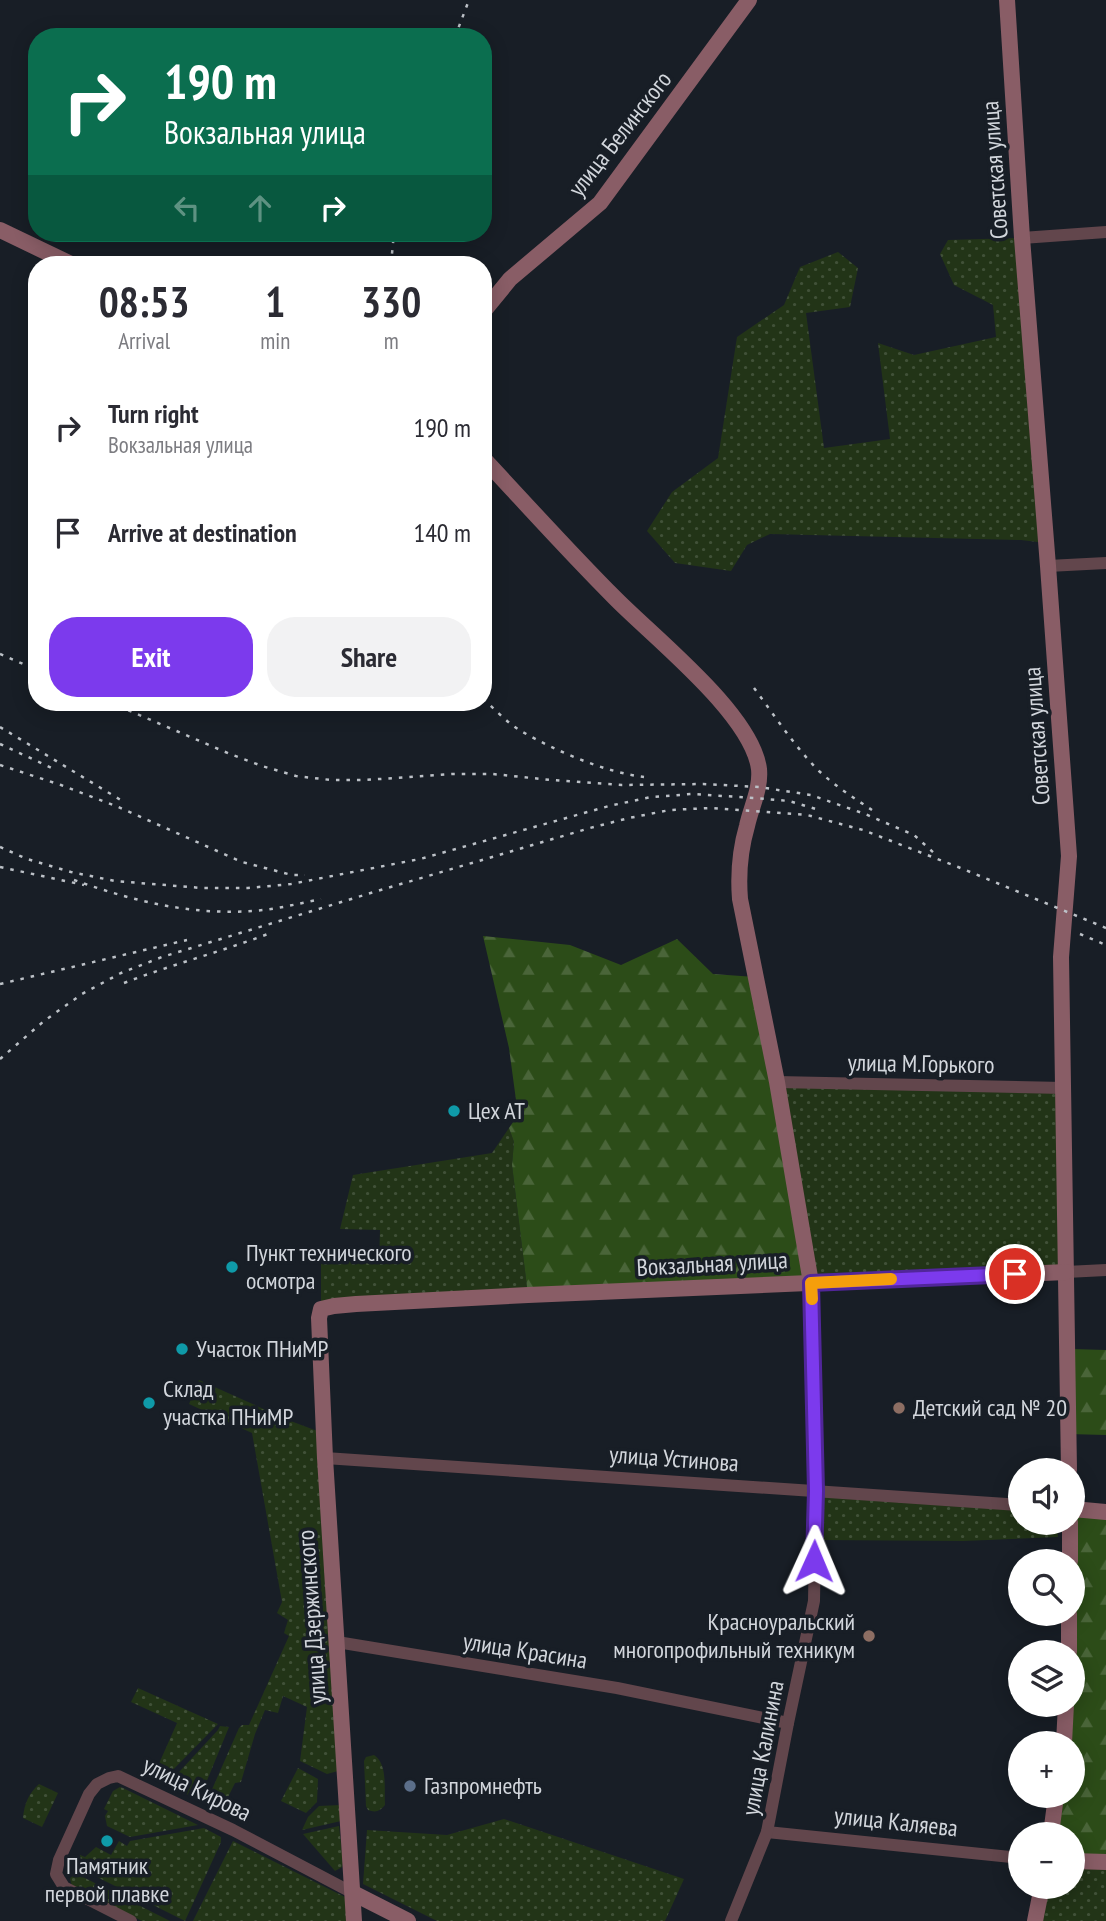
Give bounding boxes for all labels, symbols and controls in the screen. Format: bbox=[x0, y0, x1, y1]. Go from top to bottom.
text: 190 m bbox=[164, 49, 277, 113]
icon: right bbox=[49, 56, 140, 147]
street label: улица Белинского bbox=[561, 65, 678, 203]
street label: Советская улица bbox=[974, 100, 1015, 240]
text: Вокзальная улица bbox=[164, 111, 366, 153]
icon: left bbox=[168, 189, 206, 227]
icon: ahead bbox=[241, 189, 279, 227]
icon: right bbox=[314, 189, 352, 227]
text: 08:53 bbox=[99, 274, 190, 329]
text: 1 bbox=[265, 274, 285, 329]
text: 330 bbox=[361, 274, 421, 329]
text: Arrival bbox=[118, 326, 170, 355]
text: min bbox=[260, 326, 290, 355]
text: m bbox=[384, 326, 399, 355]
text: Turn right bbox=[108, 397, 199, 430]
icon: right bbox=[49, 409, 87, 447]
text: 190 m bbox=[413, 411, 471, 444]
text: Вокзальная улица bbox=[108, 430, 253, 459]
icon: arrive bbox=[49, 514, 87, 552]
text: Arrive at destination bbox=[108, 516, 297, 549]
text: 140 m bbox=[413, 516, 471, 549]
button: Exit bbox=[49, 617, 253, 697]
button: Share bbox=[267, 617, 471, 697]
street label: Советская улица bbox=[1016, 666, 1057, 806]
street label: улица М.Горького bbox=[847, 1047, 995, 1080]
place label: Цех АТ bbox=[468, 1095, 525, 1126]
marker: Цех АТ bbox=[446, 1103, 462, 1119]
place label: Пункт технического осмотра bbox=[246, 1237, 412, 1296]
street label: Вокзальная улица bbox=[636, 1244, 788, 1283]
pin bbox=[985, 1244, 1045, 1304]
icon: arrive bbox=[996, 1255, 1034, 1293]
marker: Пункт технического осмотра bbox=[224, 1259, 240, 1275]
place label: Участок ПНиМР bbox=[196, 1333, 329, 1364]
marker: Участок ПНиМР bbox=[174, 1341, 190, 1357]
place label: Склад участка ПНиМР bbox=[163, 1373, 293, 1432]
place label: Детский сад № 20 bbox=[913, 1392, 1067, 1423]
marker: Склад участка ПНиМР bbox=[141, 1395, 157, 1411]
marker: Детский сад № 20 bbox=[891, 1400, 907, 1416]
street label: улица Устинова bbox=[608, 1439, 740, 1478]
map controls bbox=[1008, 1458, 1085, 1899]
button: sound bbox=[1008, 1458, 1085, 1535]
position arrow bbox=[777, 1524, 851, 1598]
street label: улица Дзержинского bbox=[290, 1529, 333, 1705]
button: search bbox=[1008, 1549, 1085, 1626]
place label: Красноуральский многопрофильный техникум bbox=[613, 1606, 855, 1665]
street label: улица Красина bbox=[461, 1625, 589, 1676]
marker: Красноуральский многопрофильный техникум bbox=[861, 1628, 877, 1644]
button: layers bbox=[1008, 1640, 1085, 1717]
street label: улица Калинина bbox=[734, 1678, 791, 1818]
button: + bbox=[1008, 1731, 1085, 1808]
street label: улица Кирова bbox=[138, 1749, 256, 1828]
place label: Газпромнефть bbox=[424, 1770, 542, 1801]
marker: Газпромнефть bbox=[402, 1778, 418, 1794]
street label: улица Каляева bbox=[833, 1800, 959, 1843]
button: − bbox=[1008, 1822, 1085, 1899]
marker: Памятник первой плавке bbox=[99, 1833, 115, 1849]
place label: Памятник первой плавке bbox=[45, 1850, 169, 1909]

